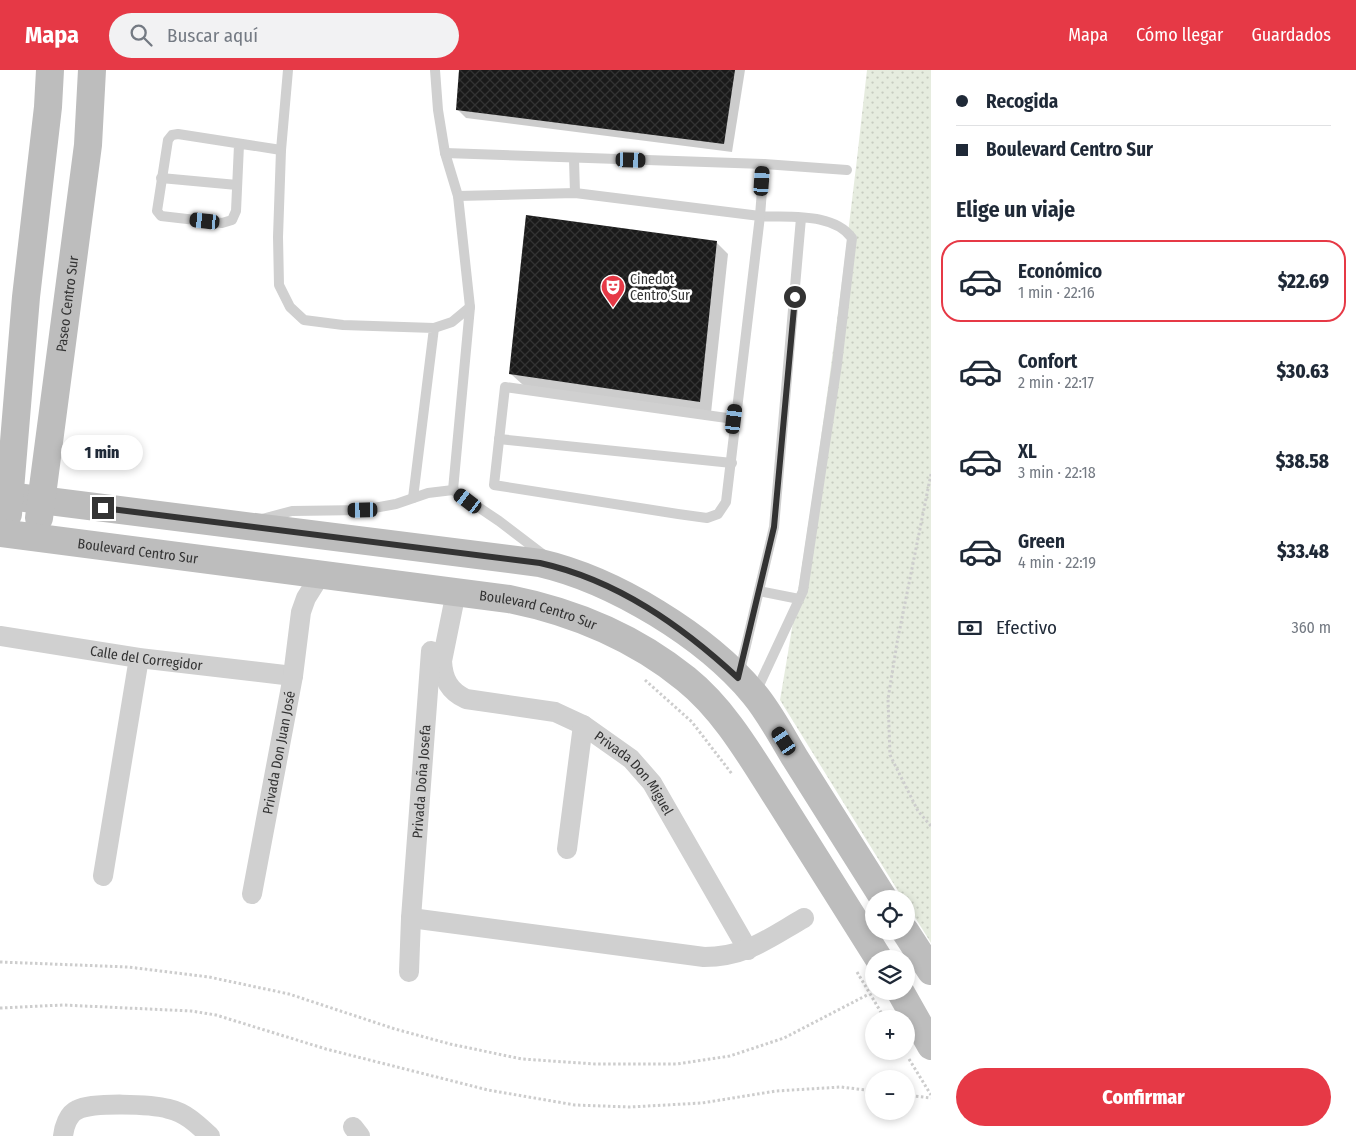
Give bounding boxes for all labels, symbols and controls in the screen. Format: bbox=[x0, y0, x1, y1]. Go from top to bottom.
search box bbox=[109, 13, 459, 58]
text: Mapa bbox=[25, 21, 79, 49]
icon: search bbox=[127, 21, 155, 49]
text: Buscar aquí bbox=[167, 24, 258, 47]
text: Mapa bbox=[1068, 24, 1108, 46]
text: Cómo llegar bbox=[1136, 24, 1223, 46]
text: Guardados bbox=[1251, 24, 1331, 46]
text: Recogida bbox=[986, 90, 1058, 113]
text: Boulevard Centro Sur bbox=[986, 138, 1153, 161]
car bbox=[615, 152, 646, 168]
car bbox=[753, 166, 770, 196]
text: Elige un viaje bbox=[956, 196, 1075, 223]
car bbox=[189, 212, 220, 230]
street label: Paseo Centro Sur bbox=[52, 255, 82, 353]
icon: car bbox=[958, 259, 1003, 304]
text: Económico bbox=[1018, 260, 1102, 283]
text: $22.69 bbox=[1278, 270, 1329, 293]
place label: Cinedot Centro Sur bbox=[630, 271, 690, 304]
theatre icon: Cinedot Centro Sur bbox=[600, 274, 626, 308]
text: 1 min · 22:16 bbox=[1018, 283, 1095, 302]
route start bbox=[784, 286, 806, 308]
icon: car bbox=[958, 349, 1003, 394]
text: Confort bbox=[1018, 350, 1078, 373]
text: $30.63 bbox=[1276, 360, 1329, 383]
text: 2 min · 22:17 bbox=[1018, 373, 1094, 392]
car bbox=[724, 403, 743, 435]
callout: 1 min bbox=[62, 436, 144, 470]
icon: car bbox=[958, 439, 1003, 484]
text: XL bbox=[1018, 440, 1037, 463]
text: 1 min bbox=[85, 443, 119, 462]
text: $38.58 bbox=[1276, 450, 1329, 473]
text: 3 min · 22:18 bbox=[1018, 463, 1096, 482]
car bbox=[451, 486, 484, 516]
route end bbox=[92, 497, 114, 519]
car bbox=[347, 502, 378, 518]
icon: car bbox=[958, 529, 1003, 574]
text: Green bbox=[1018, 530, 1065, 553]
street label: Boulevard Centro Sur bbox=[77, 535, 199, 567]
text: $33.48 bbox=[1277, 540, 1329, 563]
text: 4 min · 22:19 bbox=[1018, 553, 1096, 572]
street label: Boulevard Centro Sur bbox=[478, 587, 600, 633]
icon: cash bbox=[956, 614, 984, 642]
text: Efectivo bbox=[996, 616, 1057, 639]
text: 360 m bbox=[1291, 618, 1331, 637]
street label: Calle del Corregidor bbox=[89, 642, 204, 674]
street label: Privada Don Juan José bbox=[259, 689, 299, 816]
street label: Privada Doña Josefa bbox=[408, 724, 434, 839]
car bbox=[769, 724, 798, 758]
street label: Privada Don Miguel bbox=[591, 727, 677, 818]
map controls bbox=[865, 890, 915, 1120]
button: locate bbox=[865, 890, 915, 940]
button: layers bbox=[865, 950, 915, 1000]
button: + bbox=[865, 1010, 915, 1060]
button: Confirmar bbox=[956, 1068, 1331, 1126]
button: − bbox=[865, 1070, 915, 1120]

